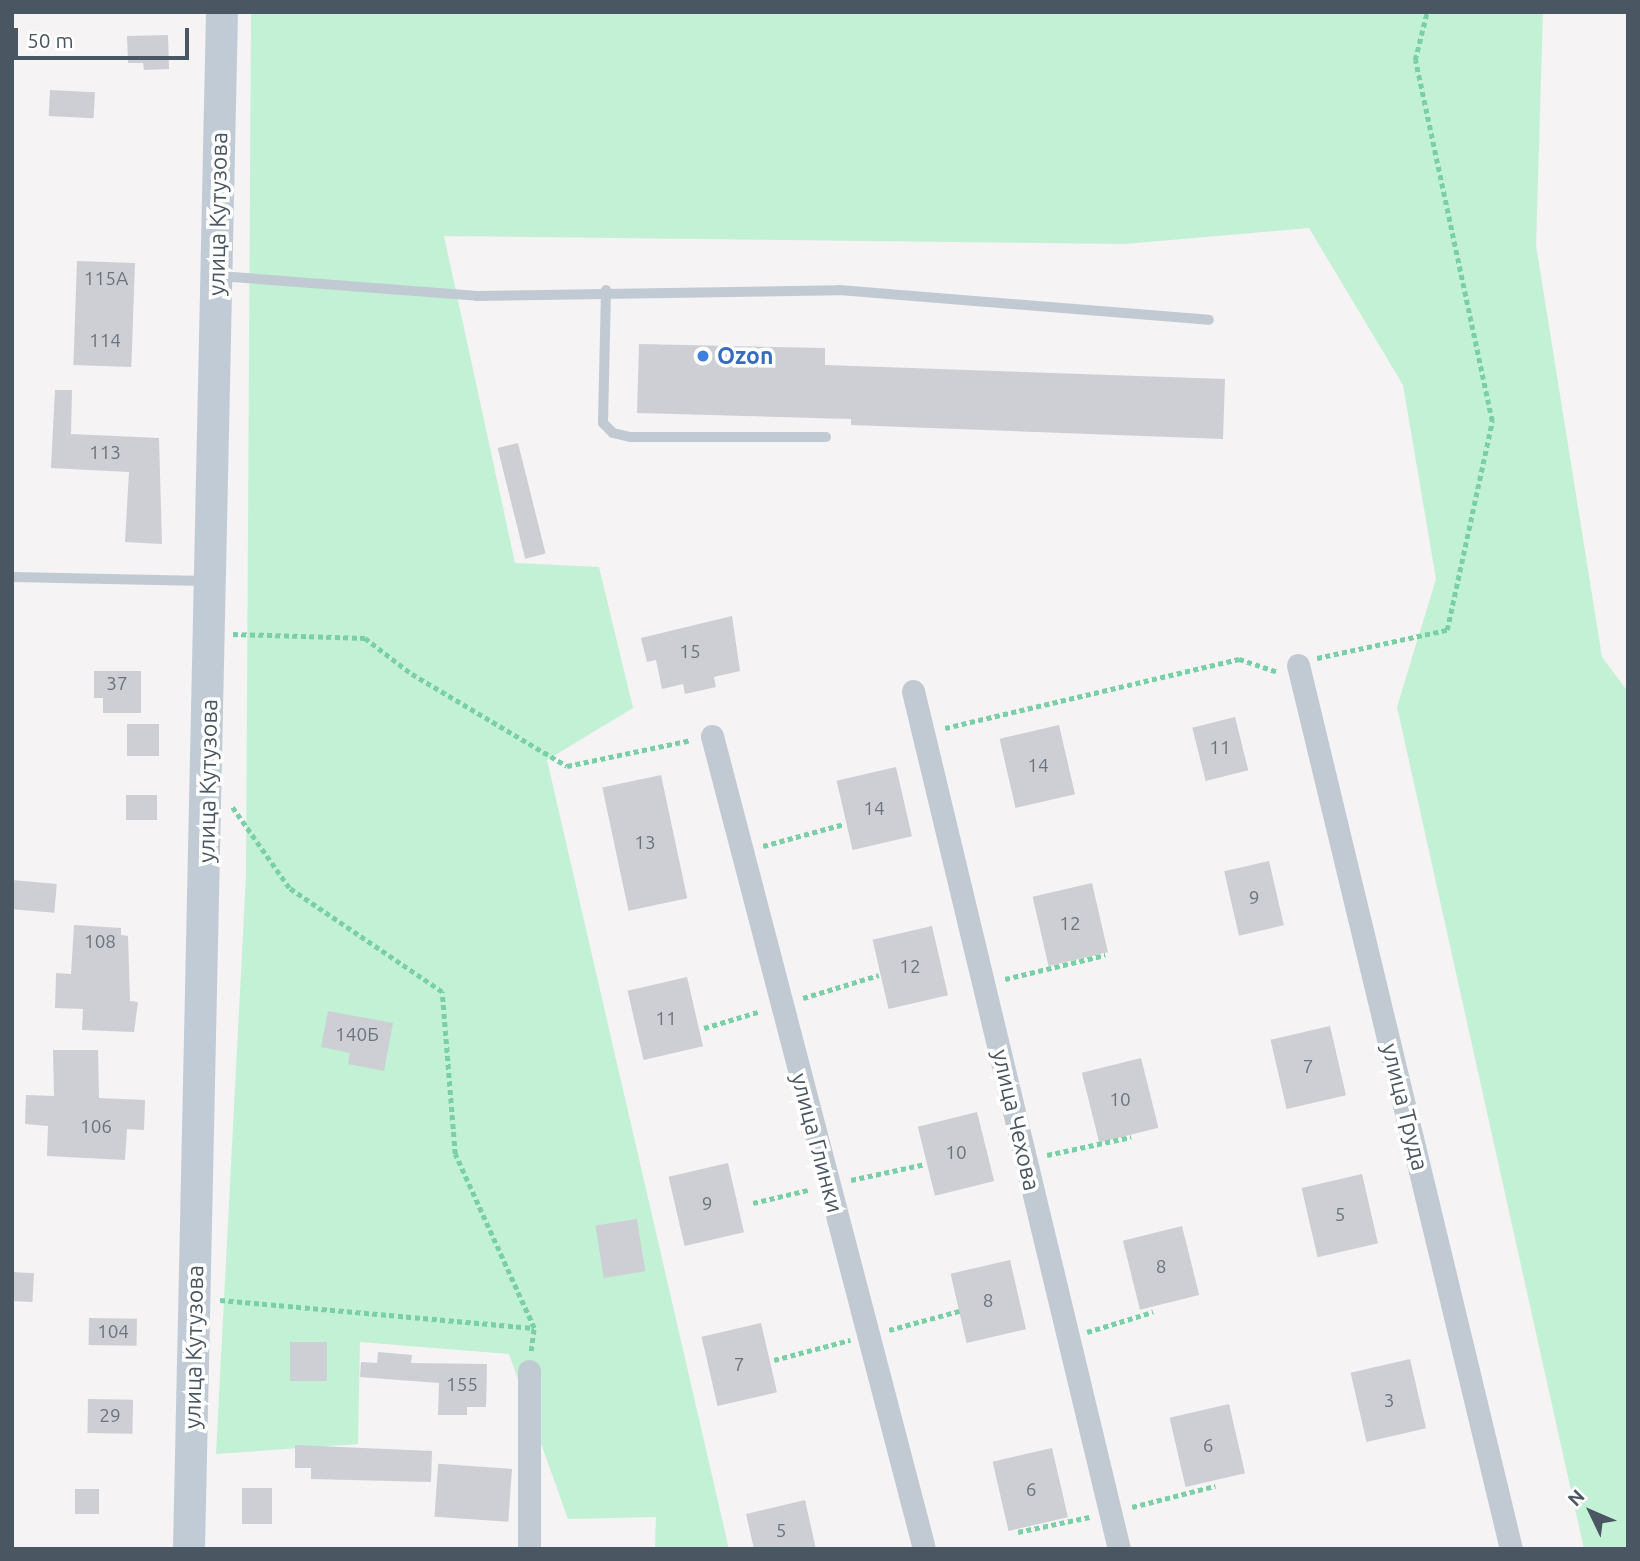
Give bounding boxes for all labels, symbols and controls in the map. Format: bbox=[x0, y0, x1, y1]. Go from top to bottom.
scale bar bbox=[18, 14, 192, 58]
text: 50 m bbox=[27, 28, 74, 52]
street label: улица Кутузова bbox=[203, 132, 233, 296]
house number: 115А bbox=[84, 268, 128, 290]
house number: 114 bbox=[89, 330, 121, 352]
place label: Ozon bbox=[717, 342, 773, 370]
marker: Ozon bbox=[695, 348, 711, 364]
house number: 113 bbox=[89, 442, 121, 464]
house number: 15 bbox=[679, 641, 701, 663]
house number: 37 bbox=[106, 673, 128, 695]
street label: улица Кутузова bbox=[193, 699, 223, 863]
house number: 11 bbox=[1209, 737, 1231, 759]
house number: 14 bbox=[1027, 755, 1049, 777]
house number: 14 bbox=[863, 798, 885, 820]
house number: 13 bbox=[634, 832, 656, 854]
house number: 9 bbox=[1249, 887, 1259, 909]
house number: 12 bbox=[1059, 913, 1081, 935]
house number: 108 bbox=[84, 931, 116, 953]
house number: 12 bbox=[899, 956, 921, 978]
house number: 11 bbox=[655, 1008, 677, 1030]
house number: 140Б bbox=[335, 1024, 379, 1046]
street label: улица Труда bbox=[1376, 1041, 1434, 1173]
street label: улица Чехова bbox=[986, 1047, 1046, 1193]
house number: 7 bbox=[1303, 1056, 1313, 1078]
street label: улица Глинки bbox=[785, 1070, 849, 1216]
house number: 10 bbox=[1109, 1089, 1131, 1111]
house number: 106 bbox=[80, 1116, 112, 1138]
house number: 10 bbox=[945, 1142, 967, 1164]
house number: 9 bbox=[702, 1193, 712, 1215]
house number: 5 bbox=[1335, 1204, 1345, 1226]
house number: 8 bbox=[1156, 1256, 1166, 1278]
street label: улица Кутузова bbox=[179, 1265, 209, 1429]
house number: 8 bbox=[983, 1290, 993, 1312]
house number: 104 bbox=[97, 1321, 129, 1343]
house number: 7 bbox=[734, 1354, 744, 1376]
house number: 155 bbox=[446, 1374, 478, 1396]
house number: 3 bbox=[1384, 1390, 1394, 1412]
house number: 29 bbox=[99, 1405, 121, 1427]
house number: 6 bbox=[1203, 1435, 1213, 1457]
north arrow bbox=[1556, 1477, 1626, 1547]
house number: 6 bbox=[1026, 1479, 1036, 1501]
text: N bbox=[1563, 1485, 1589, 1510]
house number: 5 bbox=[776, 1520, 786, 1542]

